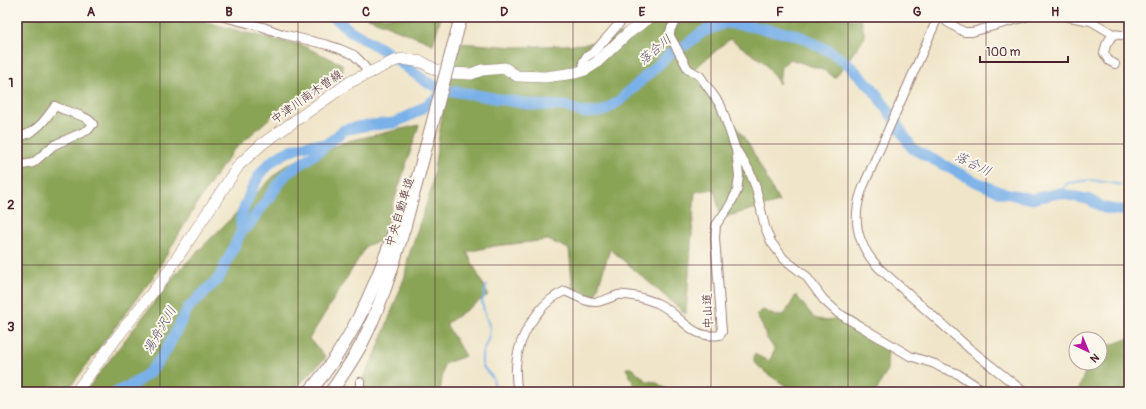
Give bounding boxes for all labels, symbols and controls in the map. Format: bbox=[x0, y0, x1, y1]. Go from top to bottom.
text: A bbox=[87, 4, 96, 20]
text: B bbox=[225, 4, 233, 20]
text: C bbox=[362, 4, 370, 20]
text: D bbox=[500, 4, 508, 20]
text: E bbox=[639, 4, 646, 20]
text: F bbox=[776, 4, 784, 20]
text: G bbox=[913, 4, 922, 20]
text: H bbox=[1051, 4, 1059, 20]
water label: 落合川 bbox=[635, 31, 675, 69]
scale bar bbox=[980, 38, 1068, 64]
text: 100 m bbox=[986, 45, 1021, 60]
street label: 中津川南木曽線 bbox=[268, 67, 346, 127]
text: 1 bbox=[8, 75, 14, 91]
water label: 落合川 bbox=[952, 148, 994, 180]
street label: 中央自動車道 bbox=[382, 175, 418, 249]
text: 2 bbox=[7, 197, 15, 213]
street label: 中山道 bbox=[700, 293, 716, 329]
water label: 湯舟沢川 bbox=[140, 303, 180, 357]
text: 3 bbox=[7, 319, 15, 335]
north arrow bbox=[1068, 331, 1108, 371]
text: N bbox=[1087, 351, 1102, 365]

